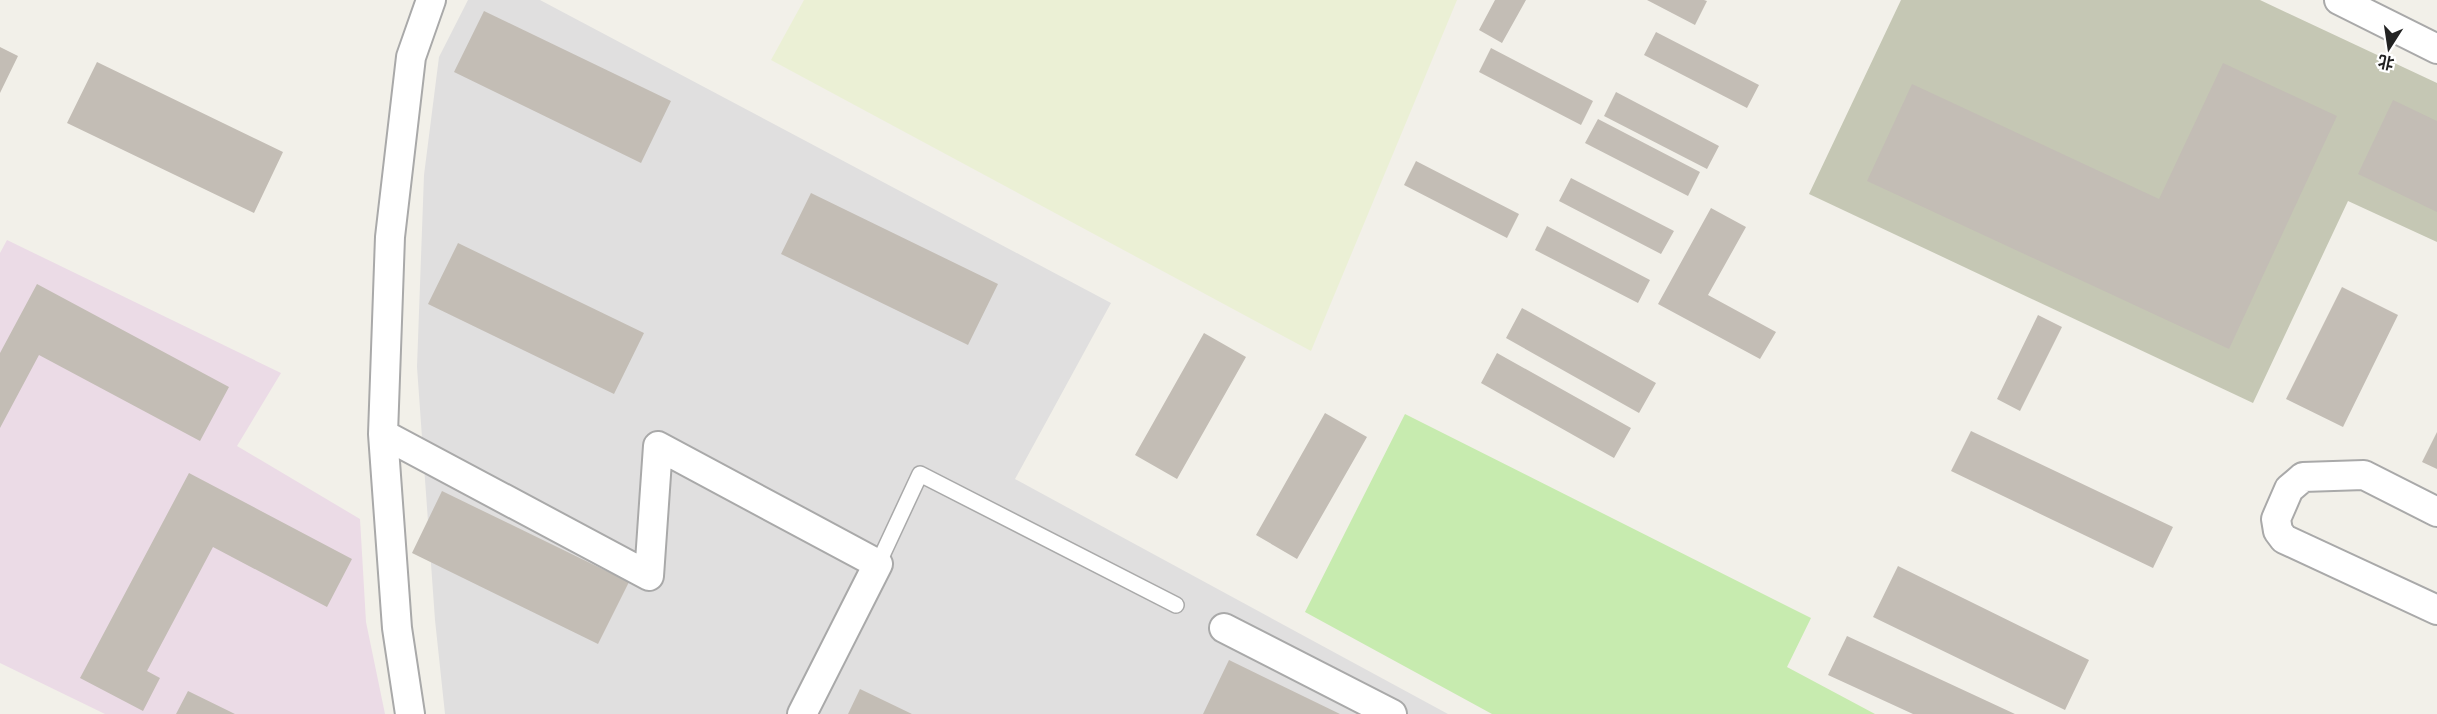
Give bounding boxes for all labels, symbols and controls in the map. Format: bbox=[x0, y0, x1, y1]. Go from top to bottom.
north arrow bbox=[2359, 18, 2419, 78]
text: 北 bbox=[2376, 51, 2396, 74]

